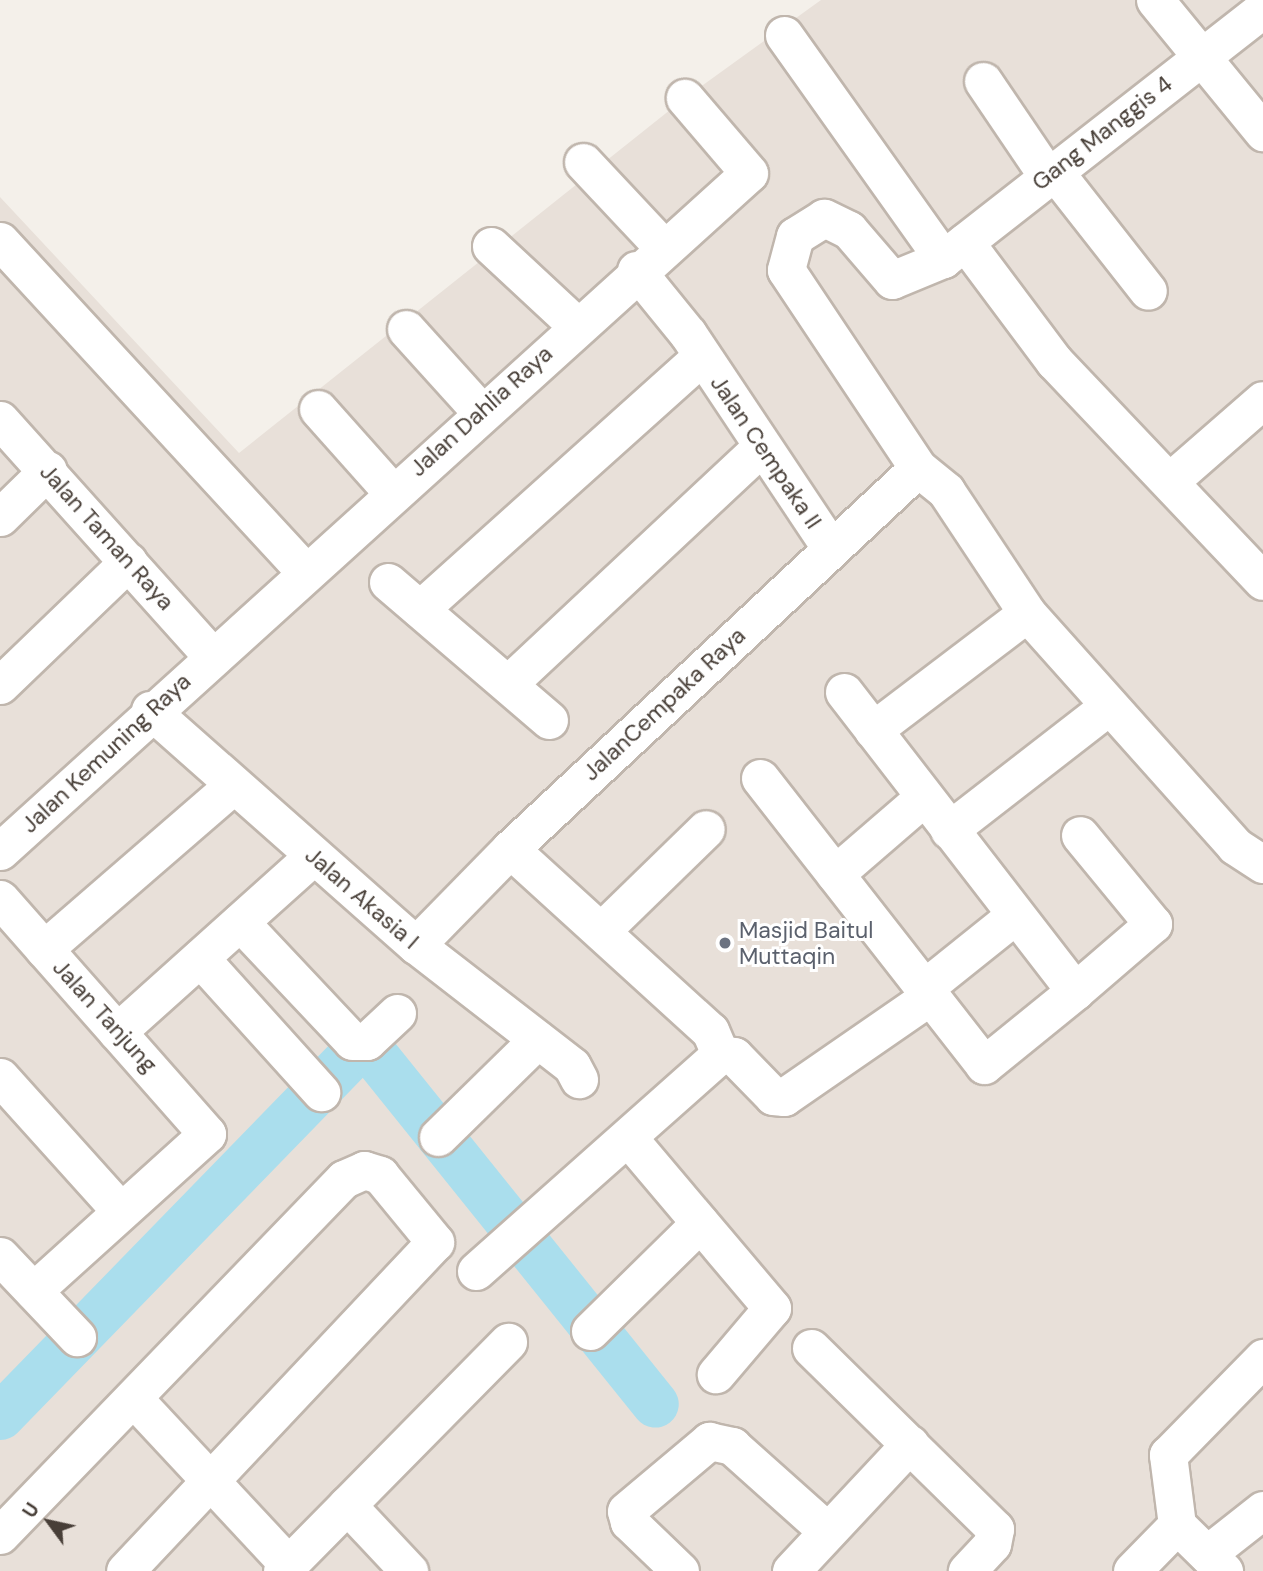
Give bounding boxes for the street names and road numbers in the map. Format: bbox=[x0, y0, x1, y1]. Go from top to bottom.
street label: Gang Manggis 4 bbox=[1027, 70, 1177, 196]
street label: Jalan Dahlia Raya bbox=[404, 340, 558, 482]
street label: Jalan Cempaka II bbox=[705, 370, 827, 534]
street label: Jalan Taman Raya bbox=[34, 458, 180, 616]
street label: JalanCempaka Raya bbox=[577, 622, 751, 786]
street label: Jalan Kemuning Raya bbox=[16, 667, 196, 839]
street label: Jalan Akasia I bbox=[300, 841, 424, 955]
street label: Jalan Tanjung bbox=[47, 954, 163, 1078]

